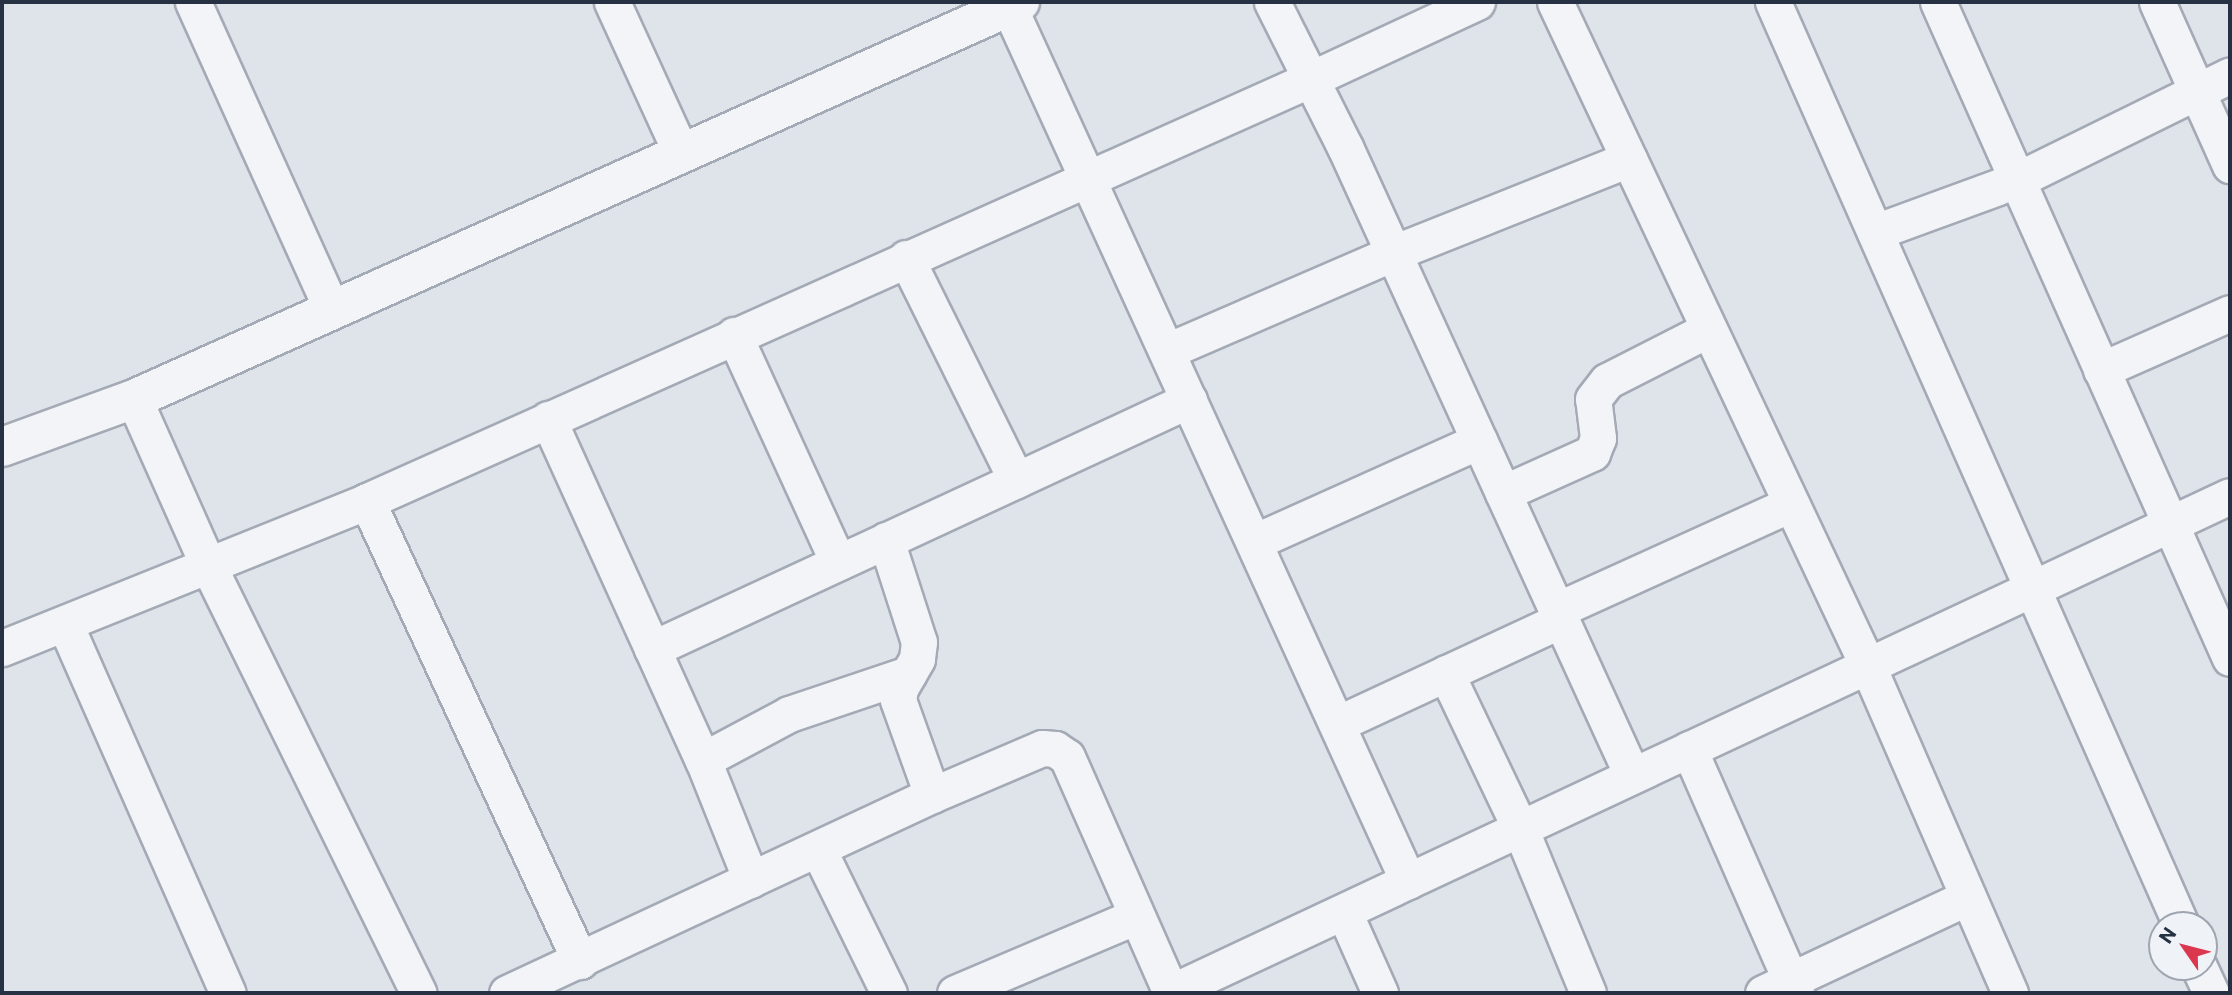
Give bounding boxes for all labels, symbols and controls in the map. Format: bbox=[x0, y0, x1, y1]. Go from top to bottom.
north arrow bbox=[2148, 911, 2218, 981]
text: N bbox=[2154, 922, 2181, 947]

